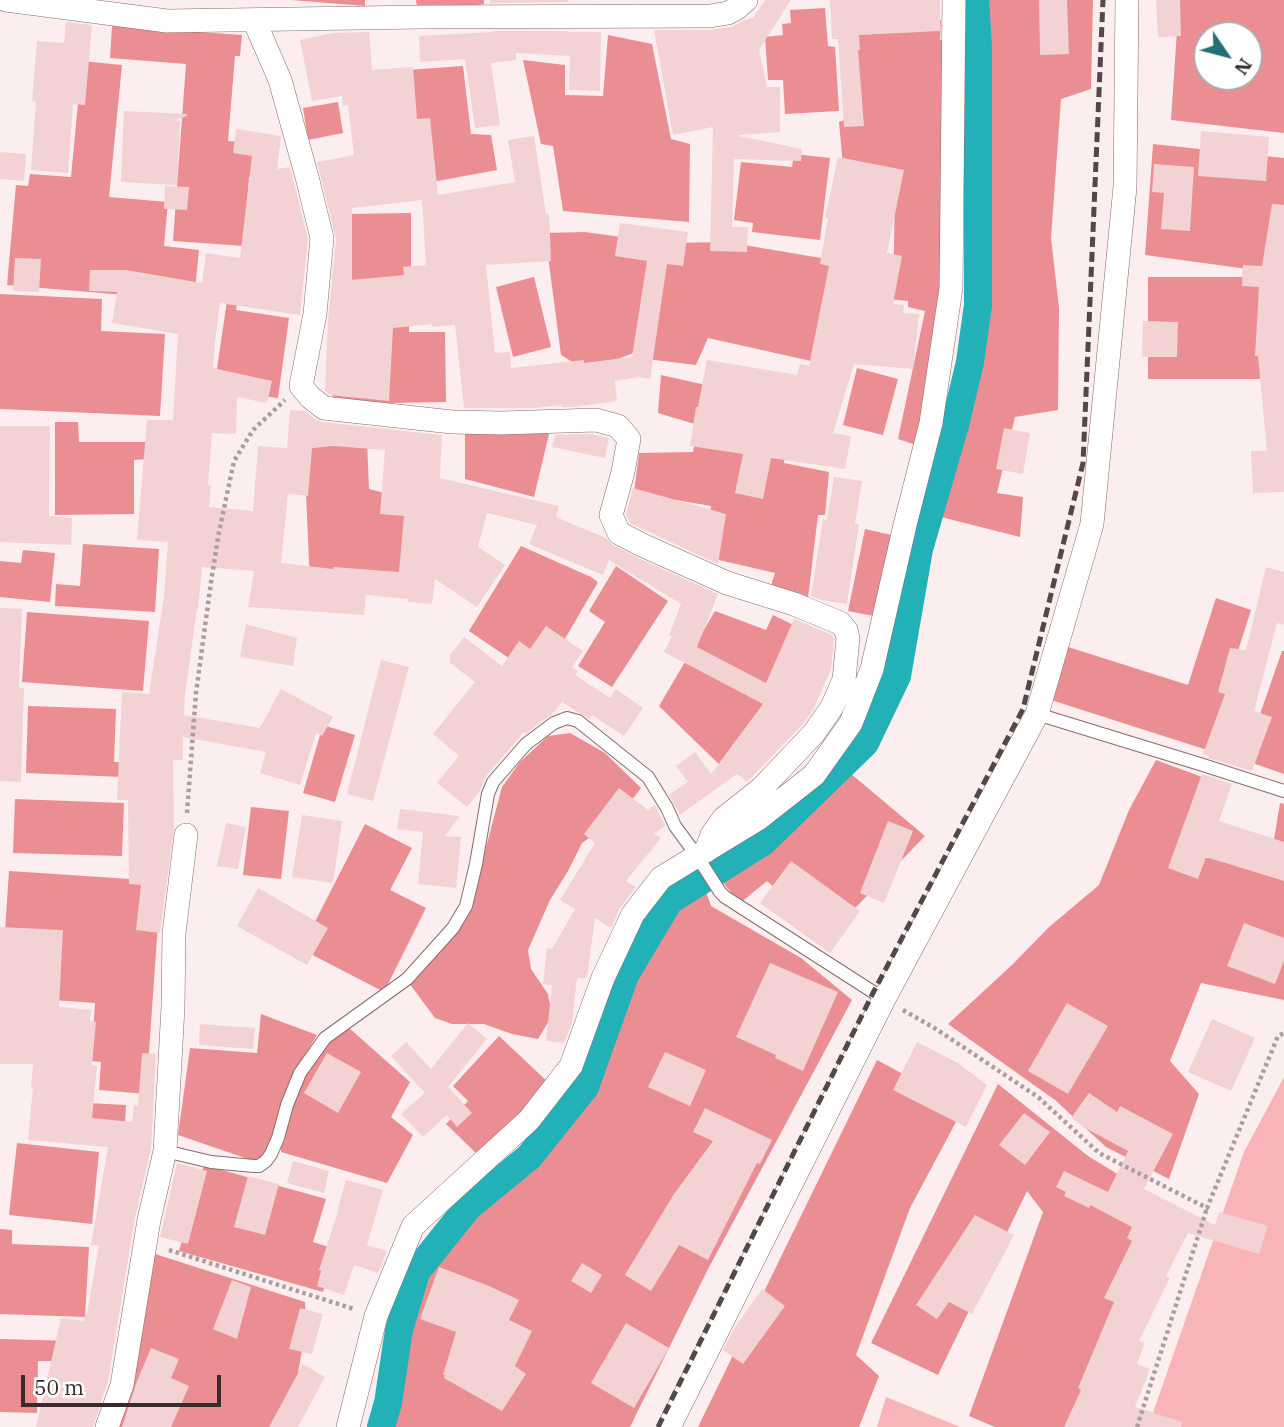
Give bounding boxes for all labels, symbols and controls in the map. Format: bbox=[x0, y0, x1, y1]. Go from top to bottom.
north arrow bbox=[1193, 21, 1263, 91]
text: N bbox=[1229, 54, 1258, 80]
scale bar bbox=[24, 1360, 224, 1404]
text: 50 m bbox=[34, 1373, 84, 1401]

